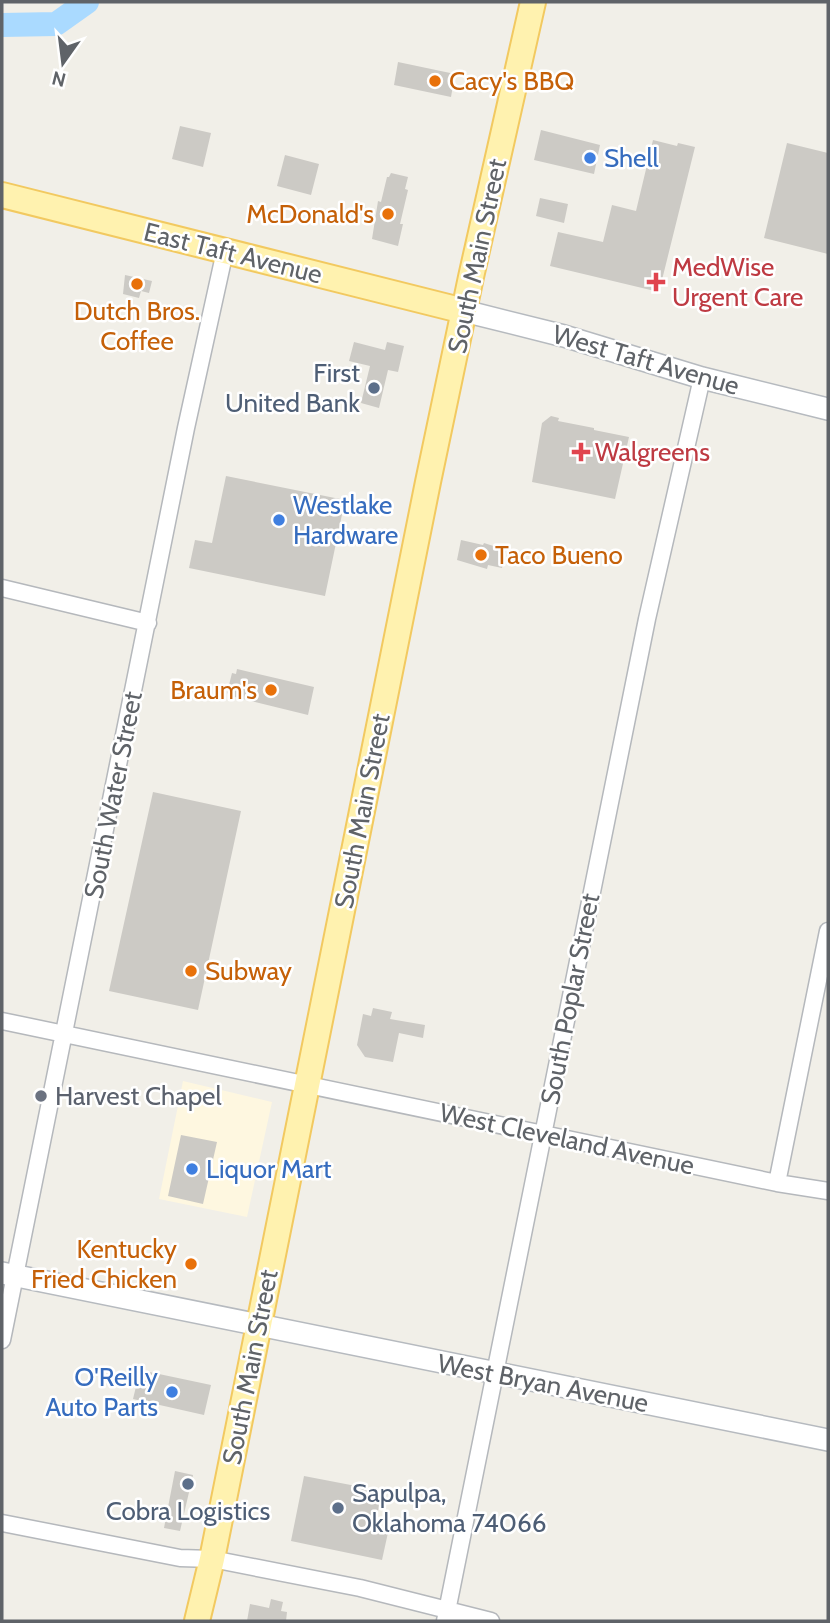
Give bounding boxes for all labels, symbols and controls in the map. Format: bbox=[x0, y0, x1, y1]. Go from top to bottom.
north arrow bbox=[28, 28, 98, 98]
place label: Cacy's BBQ bbox=[449, 65, 574, 97]
text: N bbox=[50, 66, 68, 92]
marker: Cacy's BBQ bbox=[427, 73, 443, 89]
place label: Shell bbox=[604, 142, 659, 174]
marker: Shell bbox=[582, 150, 598, 166]
street label: South Main Street bbox=[441, 156, 513, 356]
place label: McDonald's bbox=[246, 198, 374, 230]
marker: McDonald's bbox=[380, 206, 396, 222]
street label: East Taft Avenue bbox=[141, 215, 325, 291]
place label: MedWise Urgent Care bbox=[672, 251, 803, 313]
marker: MedWise Urgent Care bbox=[646, 272, 666, 292]
marker: Dutch Bros. Coffee bbox=[129, 276, 145, 292]
place label: Dutch Bros. Coffee bbox=[74, 295, 200, 357]
street label: West Taft Avenue bbox=[549, 318, 743, 402]
place label: First United Bank bbox=[225, 357, 360, 419]
marker: First United Bank bbox=[366, 380, 382, 396]
place label: Walgreens bbox=[595, 436, 710, 468]
marker: Walgreens bbox=[573, 444, 589, 460]
place label: Westlake Hardware bbox=[293, 489, 398, 551]
marker: Westlake Hardware bbox=[271, 512, 287, 528]
place label: Taco Bueno bbox=[495, 539, 623, 571]
marker: Taco Bueno bbox=[473, 547, 489, 563]
place label: Braum's bbox=[170, 674, 257, 706]
marker: Braum's bbox=[263, 682, 279, 698]
street label: South Water Street bbox=[77, 688, 149, 901]
street label: South Main Street bbox=[327, 711, 397, 911]
street label: South Poplar Street bbox=[534, 890, 606, 1107]
place label: Subway bbox=[205, 955, 292, 987]
marker: Subway bbox=[183, 963, 199, 979]
place label: Harvest Chapel bbox=[55, 1080, 222, 1112]
marker: Harvest Chapel bbox=[33, 1088, 49, 1104]
street label: West Cleveland Avenue bbox=[437, 1096, 697, 1182]
place label: Liquor Mart bbox=[206, 1153, 332, 1185]
marker: Liquor Mart bbox=[184, 1161, 200, 1177]
place label: Kentucky Fried Chicken bbox=[31, 1233, 177, 1295]
marker: Kentucky Fried Chicken bbox=[183, 1256, 199, 1272]
street label: South Main Street bbox=[215, 1267, 285, 1467]
street label: West Bryan Avenue bbox=[435, 1347, 651, 1419]
place label: O'Reilly Auto Parts bbox=[45, 1361, 158, 1423]
marker: O'Reilly Auto Parts bbox=[164, 1384, 180, 1400]
marker: Cobra Logistics bbox=[180, 1476, 196, 1492]
place label: Sapulpa, Oklahoma 74066 bbox=[352, 1477, 547, 1539]
place label: Cobra Logistics bbox=[106, 1495, 270, 1527]
marker: Sapulpa, Oklahoma 74066 bbox=[330, 1500, 346, 1516]

